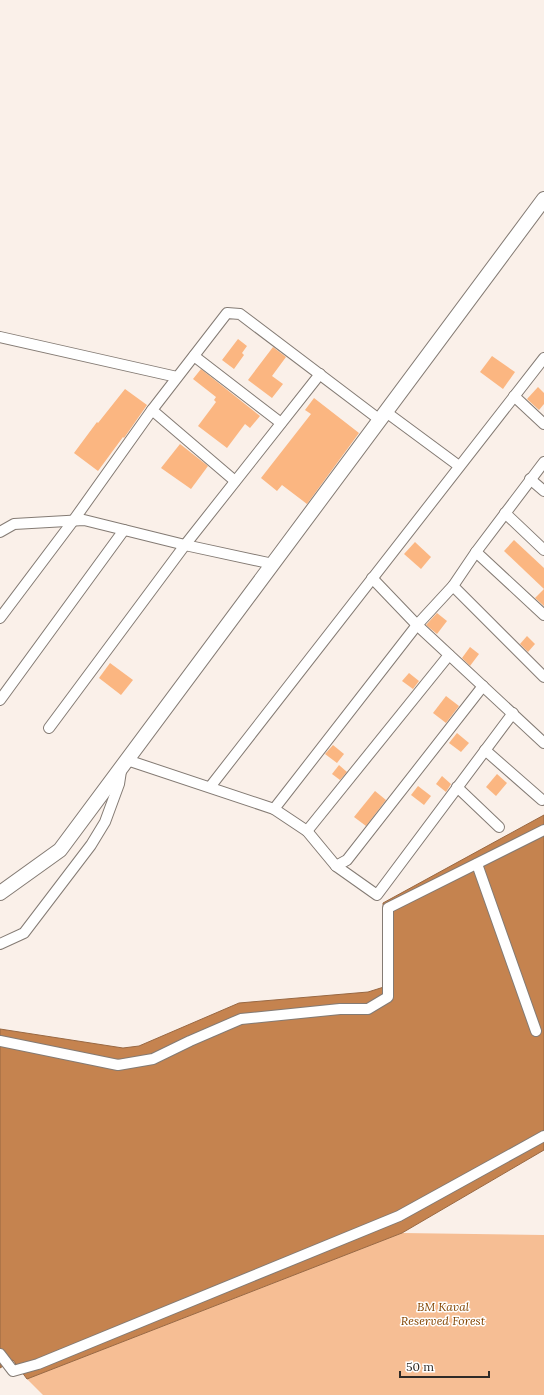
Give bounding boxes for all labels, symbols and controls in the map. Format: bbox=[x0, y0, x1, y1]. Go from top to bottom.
park label: BM Kaval Reserved Forest bbox=[401, 1299, 486, 1328]
scale bar bbox=[400, 1353, 489, 1379]
text: 50 m bbox=[406, 1359, 434, 1374]

